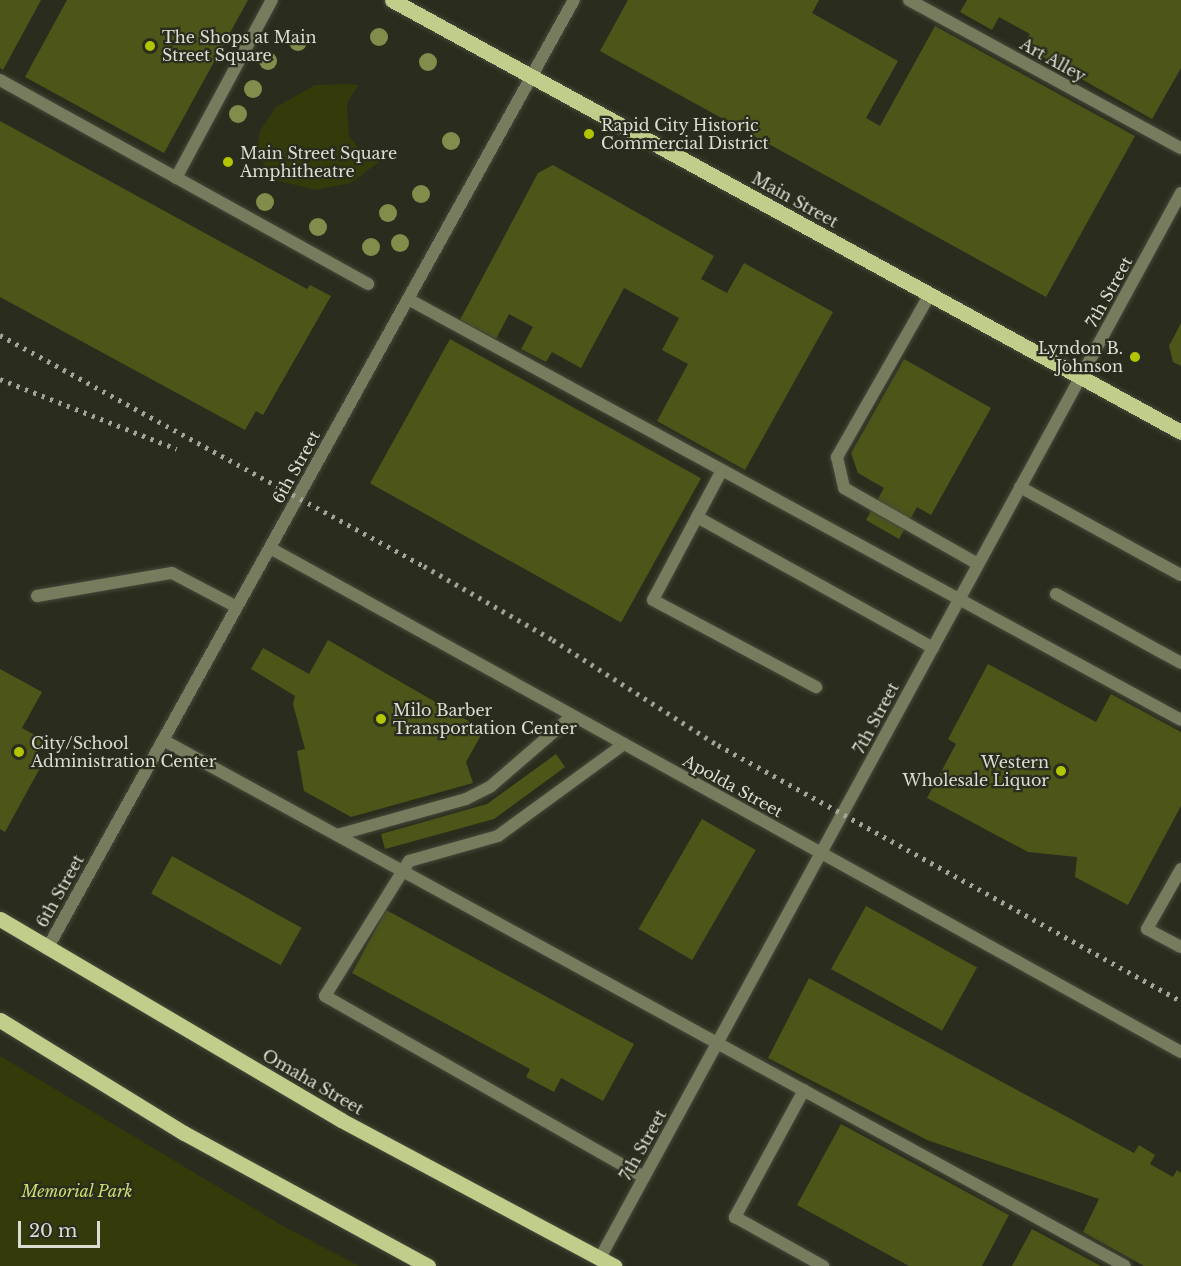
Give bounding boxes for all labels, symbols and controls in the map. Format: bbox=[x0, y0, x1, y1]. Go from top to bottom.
place label: The Shops at Main Street Square bbox=[162, 27, 316, 65]
street label: Art Alley bbox=[1017, 34, 1089, 86]
marker: The Shops at Main Street Square bbox=[143, 39, 157, 53]
place label: Rapid City Historic Commercial District bbox=[601, 115, 769, 153]
marker: Rapid City Historic Commercial District bbox=[582, 127, 596, 141]
place label: Main Street Square Amphitheatre bbox=[240, 143, 397, 181]
marker: Main Street Square Amphitheatre bbox=[221, 155, 235, 169]
street label: Main Street bbox=[749, 168, 841, 232]
street label: 7th Street bbox=[1082, 253, 1136, 331]
place label: Lyndon B. Johnson bbox=[1038, 338, 1123, 376]
marker: Lyndon B. Johnson bbox=[1128, 350, 1142, 364]
street label: 6th Street bbox=[268, 427, 324, 507]
street label: 7th Street bbox=[849, 679, 903, 757]
place label: Milo Barber Transportation Center bbox=[393, 700, 577, 738]
marker: Milo Barber Transportation Center bbox=[374, 712, 388, 726]
place label: City/School Administration Center bbox=[31, 733, 216, 771]
marker: City/School Administration Center bbox=[12, 745, 26, 759]
street label: Apolda Street bbox=[680, 751, 786, 821]
place label: Western Wholesale Liquor bbox=[903, 752, 1049, 790]
marker: Western Wholesale Liquor bbox=[1054, 764, 1068, 778]
street label: 6th Street bbox=[32, 851, 88, 931]
street label: Omaha Street bbox=[259, 1045, 367, 1119]
street label: 7th Street bbox=[616, 1106, 670, 1184]
park label: Memorial Park bbox=[21, 1181, 133, 1201]
scale bar bbox=[21, 1209, 104, 1247]
text: 20 m bbox=[29, 1220, 77, 1242]

